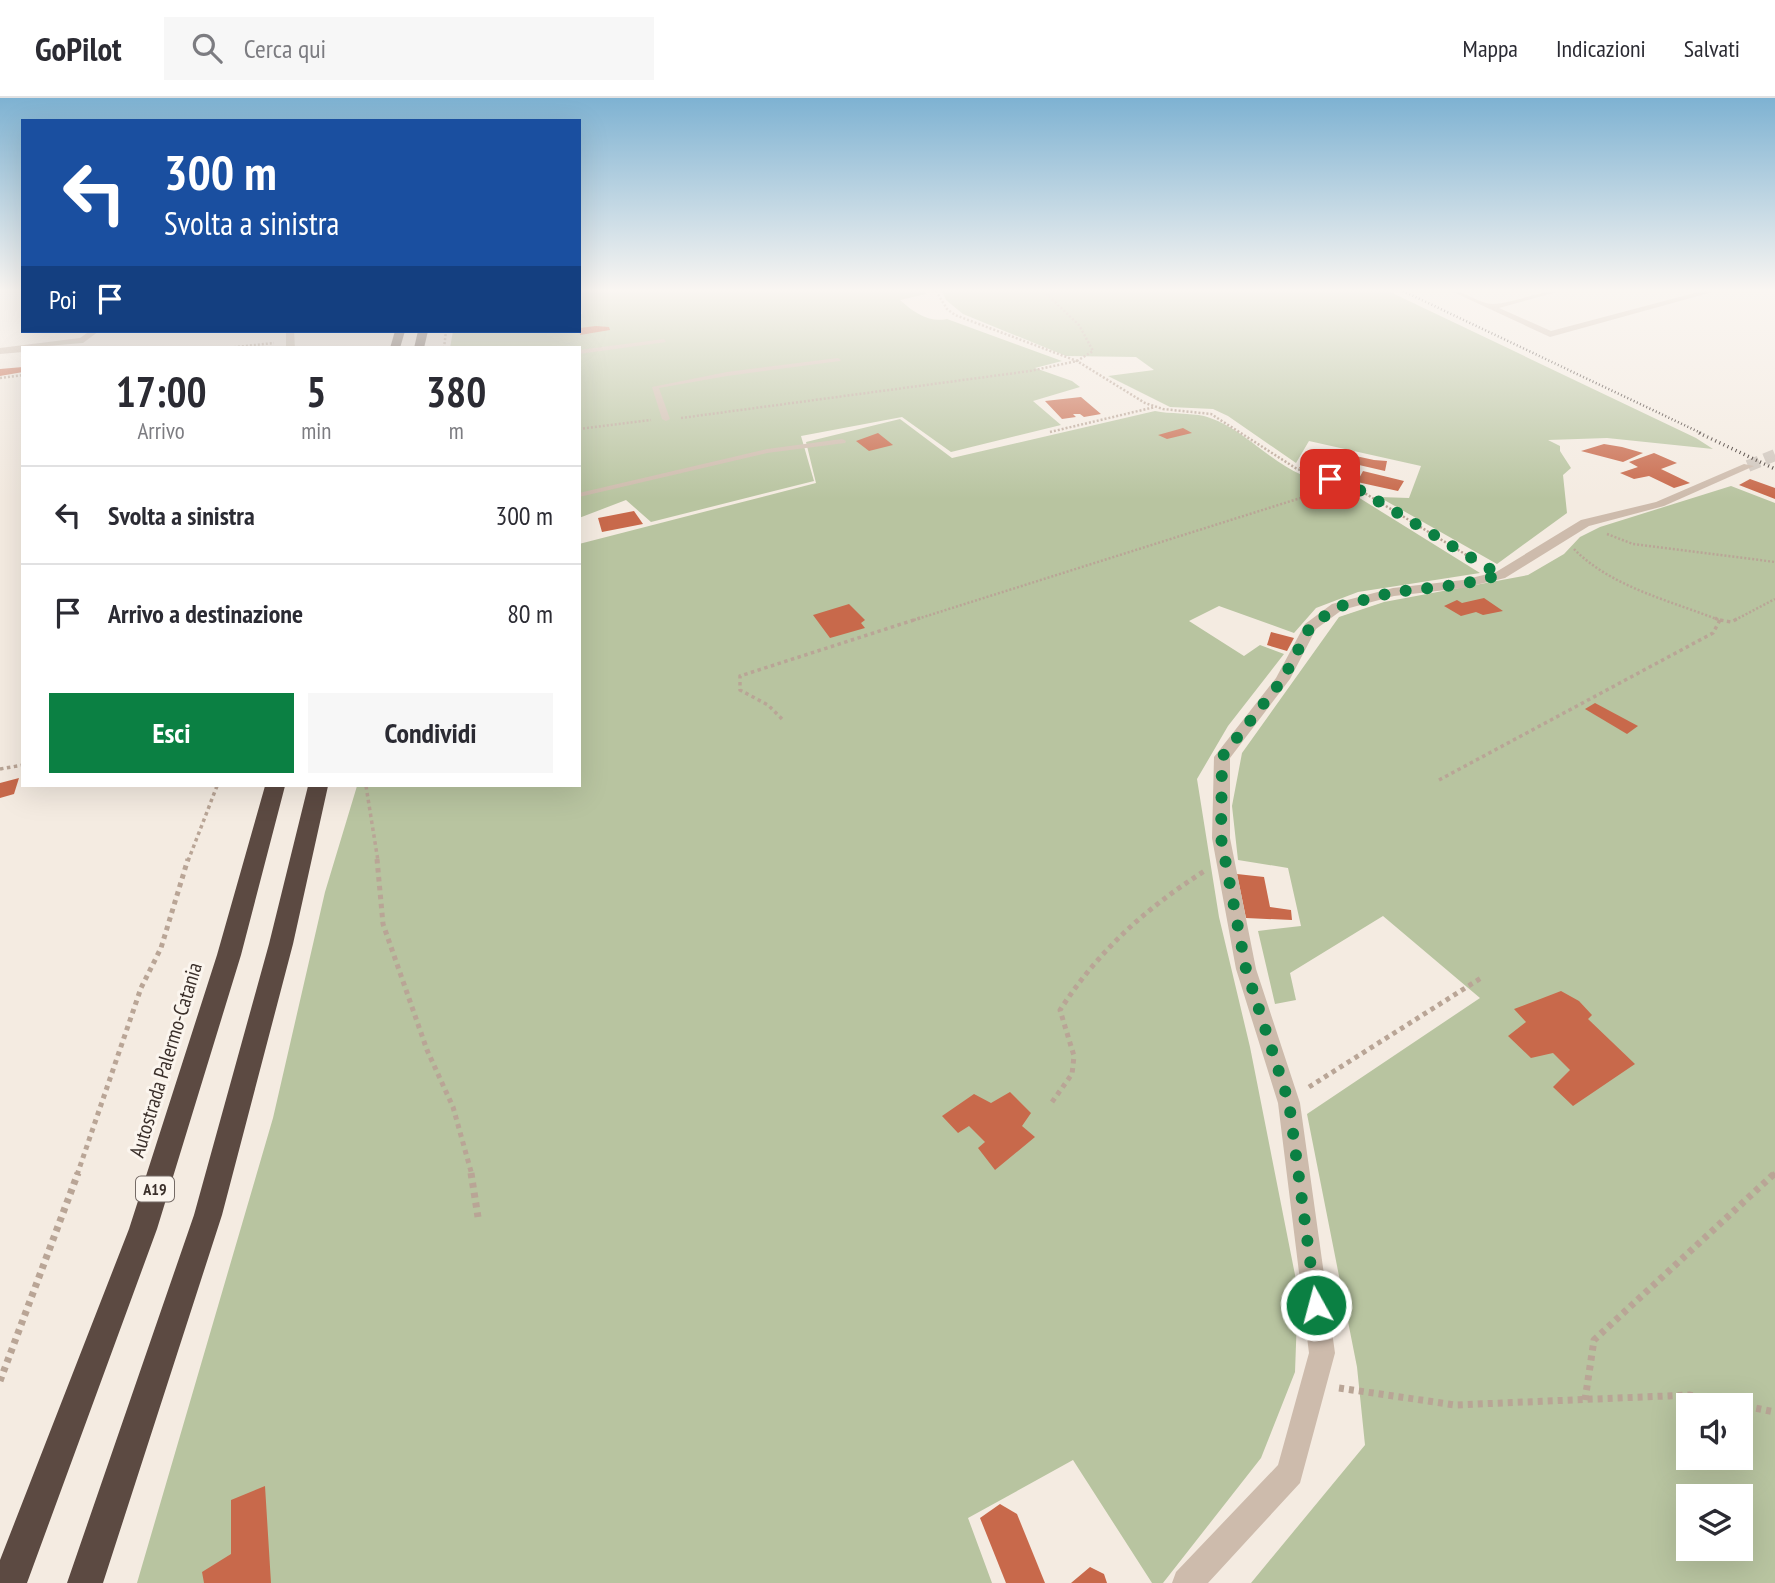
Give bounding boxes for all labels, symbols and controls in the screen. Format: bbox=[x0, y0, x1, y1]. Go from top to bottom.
search box bbox=[164, 17, 654, 80]
text: GoPilot bbox=[35, 27, 122, 70]
icon: search bbox=[188, 29, 226, 67]
text: Cerca qui bbox=[244, 32, 326, 65]
text: Mappa bbox=[1463, 33, 1518, 64]
text: Indicazioni bbox=[1556, 33, 1646, 64]
text: Salvati bbox=[1684, 33, 1740, 64]
text: 300 m bbox=[164, 140, 277, 204]
icon: left bbox=[49, 147, 140, 238]
text: Svolta a sinistra bbox=[164, 202, 339, 244]
icon: arrive bbox=[91, 280, 129, 318]
text: Poi bbox=[49, 283, 77, 316]
text: 17:00 bbox=[116, 364, 207, 419]
text: 5 bbox=[306, 364, 326, 419]
text: 380 bbox=[426, 364, 486, 419]
text: Arrivo bbox=[137, 416, 185, 445]
text: min bbox=[301, 416, 331, 445]
text: m bbox=[449, 416, 464, 445]
pin bbox=[1300, 449, 1360, 509]
icon: arrive bbox=[1311, 460, 1349, 498]
icon: left bbox=[49, 496, 87, 534]
text: Svolta a sinistra bbox=[108, 499, 255, 532]
text: 300 m bbox=[495, 499, 553, 532]
icon: arrive bbox=[49, 594, 87, 632]
text: Arrivo a destinazione bbox=[108, 597, 303, 630]
text: 80 m bbox=[507, 597, 553, 630]
button: Esci bbox=[49, 693, 294, 773]
button: Condividi bbox=[308, 693, 553, 773]
street label: Autostrada Palermo-Catania bbox=[123, 959, 208, 1161]
road number: A19 bbox=[136, 1176, 174, 1202]
position arrow bbox=[1279, 1268, 1353, 1342]
map controls bbox=[1676, 1393, 1753, 1561]
button: sound bbox=[1676, 1393, 1753, 1470]
button: layers bbox=[1676, 1484, 1753, 1561]

